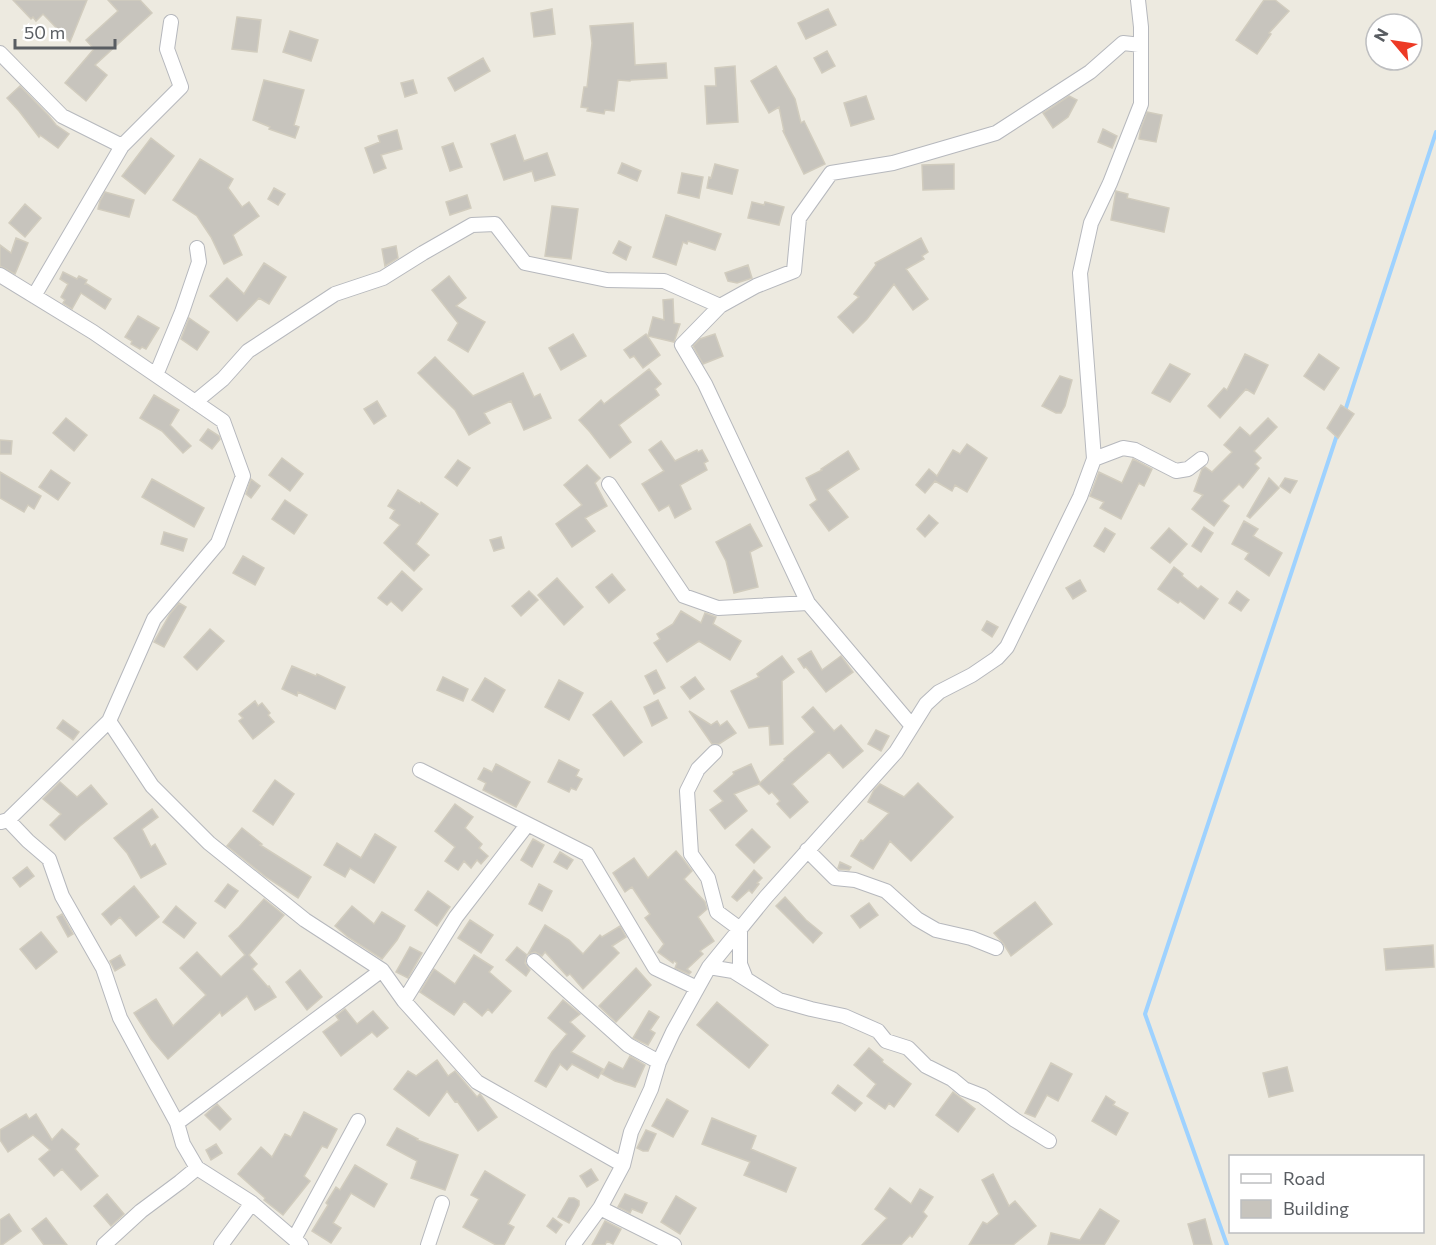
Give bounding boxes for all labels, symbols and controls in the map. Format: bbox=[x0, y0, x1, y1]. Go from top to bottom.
scale bar bbox=[15, 12, 116, 50]
north arrow bbox=[1364, 12, 1424, 72]
text: 50 m bbox=[24, 21, 65, 43]
text: N bbox=[1369, 25, 1392, 44]
legend bbox=[1229, 1155, 1424, 1233]
text: Road bbox=[1283, 1167, 1325, 1189]
text: Building bbox=[1283, 1197, 1349, 1219]

